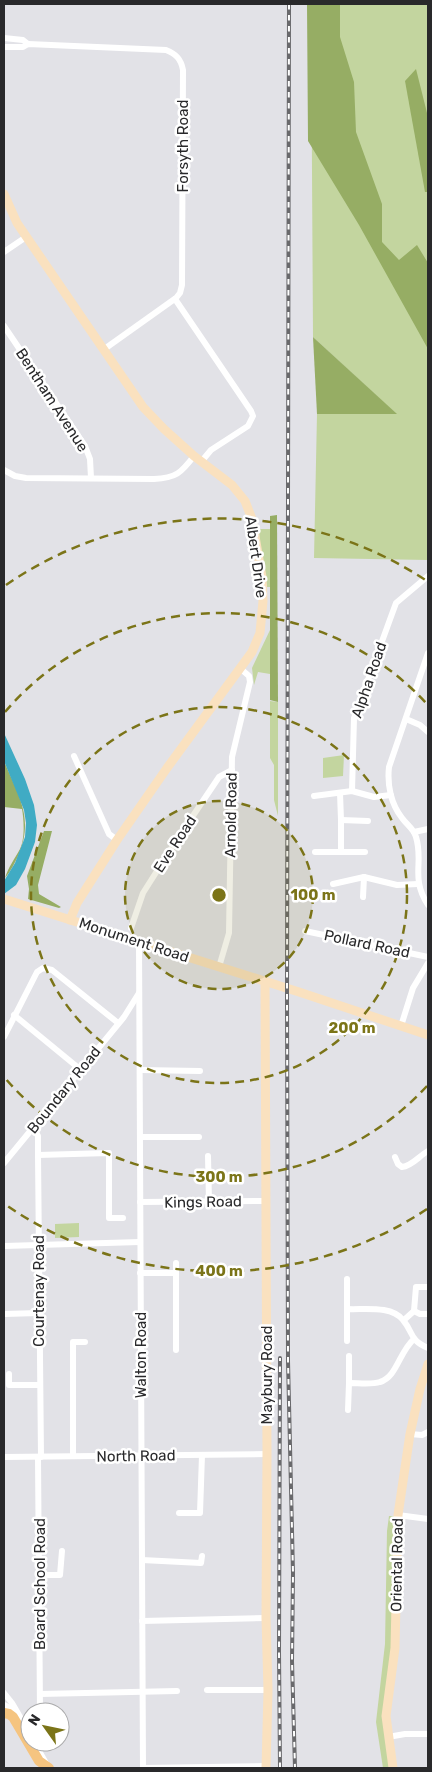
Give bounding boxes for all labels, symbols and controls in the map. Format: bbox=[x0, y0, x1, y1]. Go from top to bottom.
street label: Forsyth Road bbox=[174, 100, 192, 192]
street label: Bentham Avenue bbox=[12, 345, 92, 455]
street label: Albert Drive bbox=[241, 515, 271, 599]
street label: Alpha Road bbox=[348, 640, 390, 720]
street label: Arnold Road bbox=[221, 772, 241, 858]
street label: Eve Road bbox=[150, 812, 200, 876]
centre of rings bbox=[210, 886, 228, 904]
text: 100 m bbox=[291, 886, 335, 904]
street label: Monument Road bbox=[77, 914, 191, 966]
street label: Pollard Road bbox=[322, 926, 412, 962]
text: 200 m bbox=[328, 1019, 376, 1037]
street label: Boundary Road bbox=[23, 1043, 105, 1137]
text: 300 m bbox=[195, 1168, 243, 1186]
street label: Kings Road bbox=[164, 1192, 242, 1212]
street label: Courtenay Road bbox=[30, 1235, 48, 1347]
text: 400 m bbox=[195, 1262, 243, 1280]
street label: Walton Road bbox=[132, 1312, 150, 1398]
street label: Maybury Road bbox=[258, 1325, 276, 1425]
street label: North Road bbox=[96, 1446, 176, 1466]
street label: Board School Road bbox=[31, 1518, 49, 1650]
street label: Oriental Road bbox=[387, 1518, 407, 1612]
north arrow bbox=[20, 1702, 70, 1752]
text: N bbox=[25, 1711, 44, 1729]

